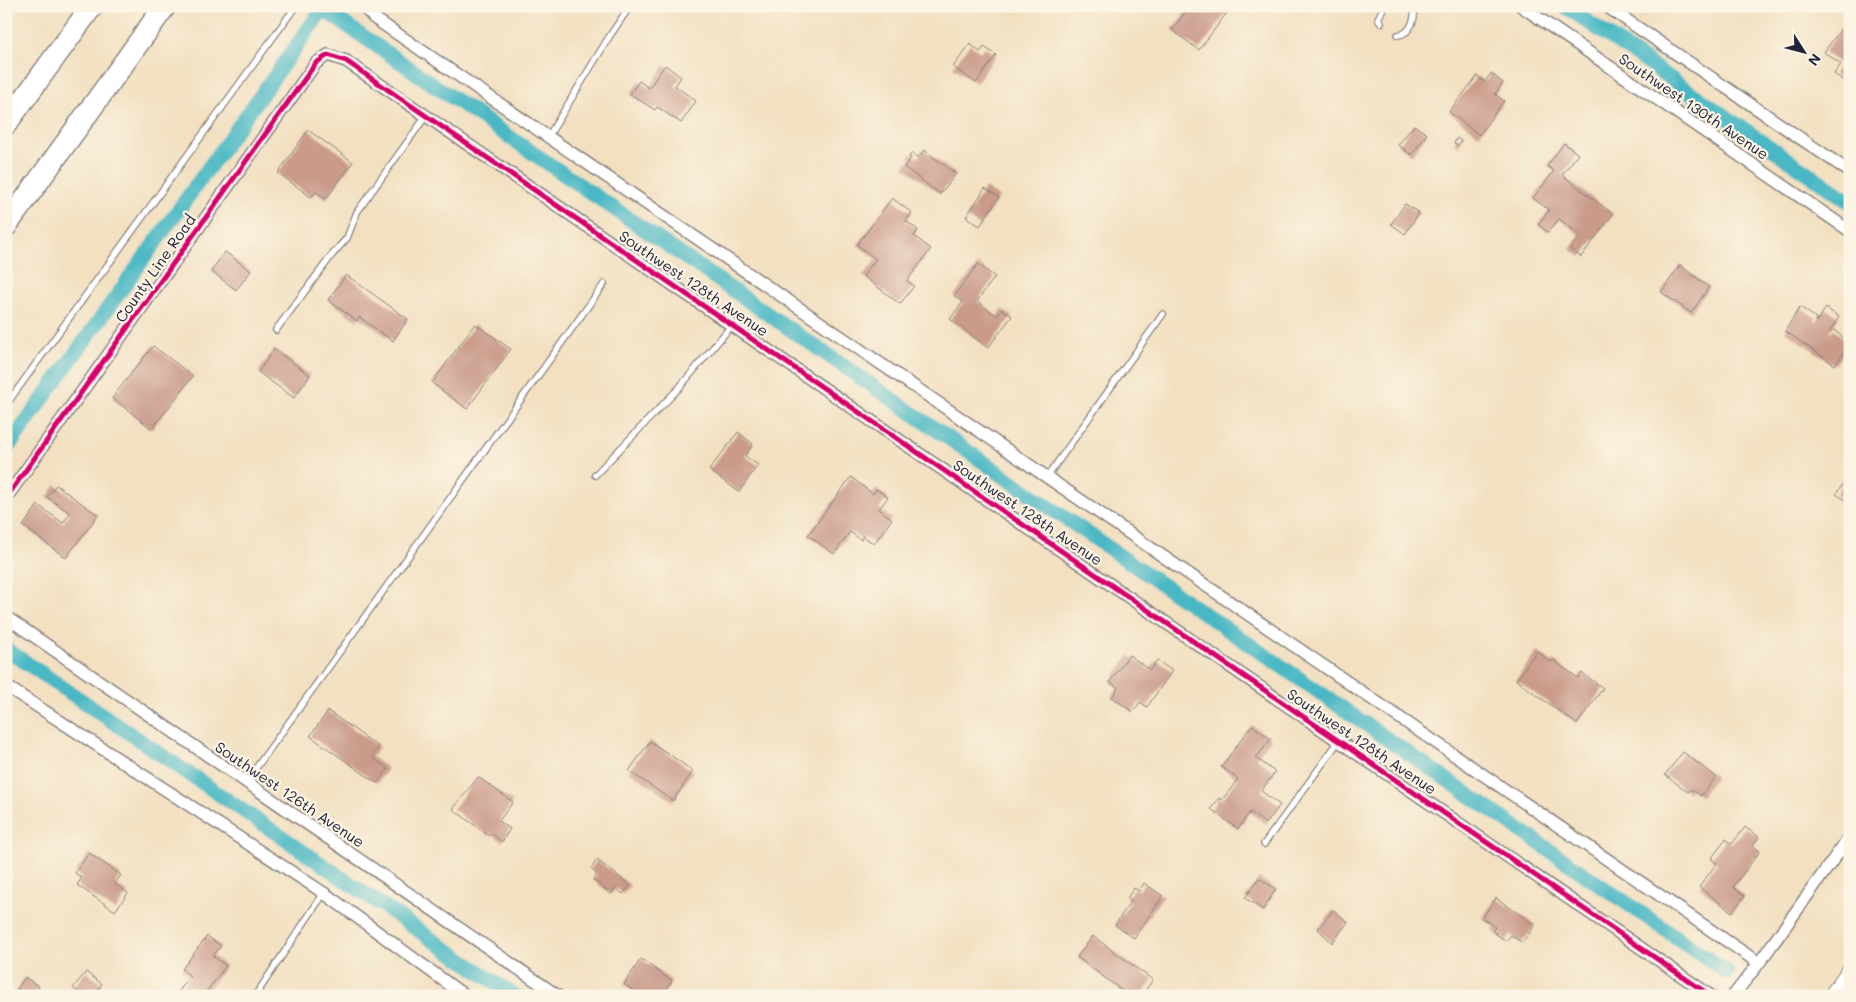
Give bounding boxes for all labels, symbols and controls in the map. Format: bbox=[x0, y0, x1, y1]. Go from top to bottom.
north arrow bbox=[1778, 28, 1828, 78]
street label: Southwest 130th Avenue bbox=[1615, 48, 1773, 164]
text: N bbox=[1804, 50, 1826, 70]
street label: County Line Road bbox=[110, 210, 200, 326]
street label: Southwest 128th Avenue bbox=[615, 225, 773, 341]
street label: Southwest 128th Avenue bbox=[949, 454, 1107, 570]
street label: Southwest 128th Avenue bbox=[1283, 683, 1441, 799]
street label: Southwest 126th Avenue bbox=[211, 736, 369, 852]

